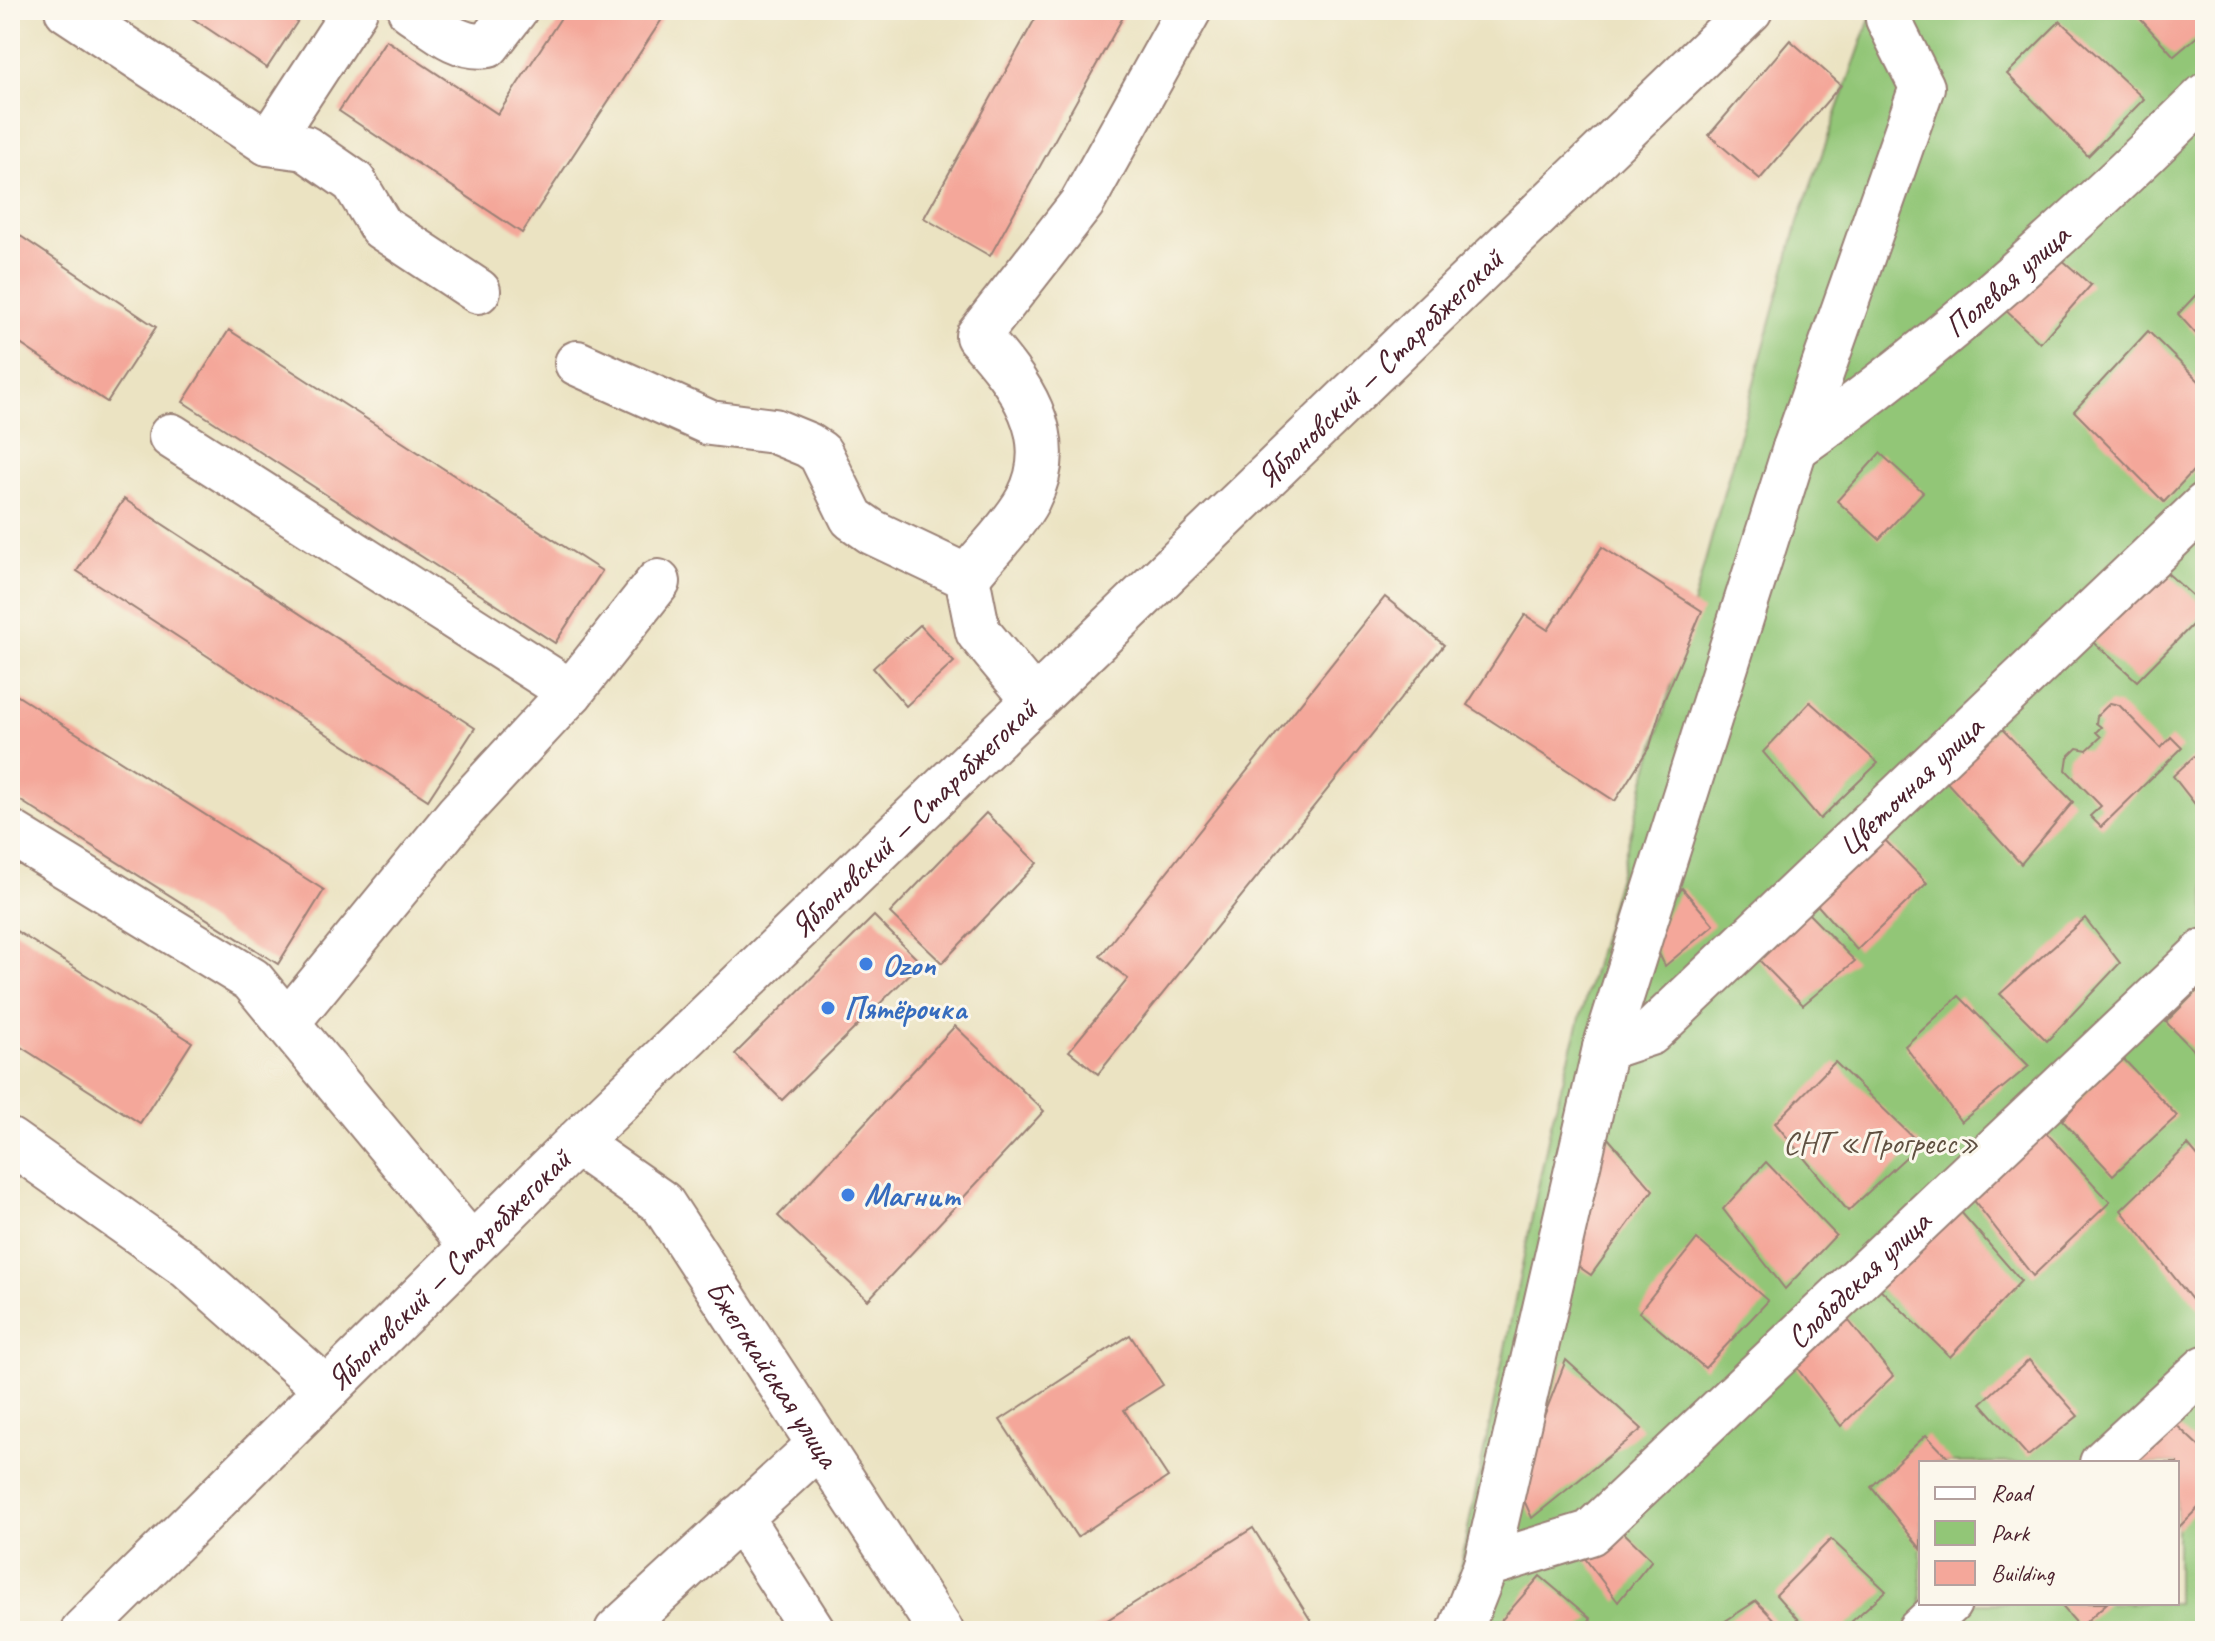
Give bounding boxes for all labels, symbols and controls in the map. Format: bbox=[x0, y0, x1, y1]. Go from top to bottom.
street label: Полевая улица bbox=[1936, 214, 2080, 347]
street label: Яблоновский — Старобжегокай bbox=[1247, 238, 1513, 497]
street label: Яблоновский — Старобжегокай bbox=[781, 688, 1047, 947]
street label: Цветочная улица bbox=[1829, 706, 1993, 865]
place label: Ozon bbox=[882, 944, 937, 985]
marker: Ozon bbox=[857, 955, 875, 973]
place label: Пятёрочка bbox=[844, 988, 969, 1029]
marker: Пятёрочка bbox=[819, 999, 837, 1017]
park label: СНТ «Прогресс» bbox=[1783, 1122, 1979, 1163]
street label: Яблоновский — Старобжегокай bbox=[317, 1138, 581, 1400]
place label: Магнит bbox=[864, 1175, 961, 1216]
marker: Магнит bbox=[839, 1186, 857, 1204]
street label: Слободская улица bbox=[1778, 1200, 1941, 1358]
street label: Бжегокайская улица bbox=[696, 1272, 850, 1477]
legend bbox=[1919, 1461, 2179, 1605]
text: Road bbox=[1991, 1478, 2035, 1508]
text: Park bbox=[1991, 1518, 2031, 1548]
text: Building bbox=[1991, 1558, 2056, 1588]

